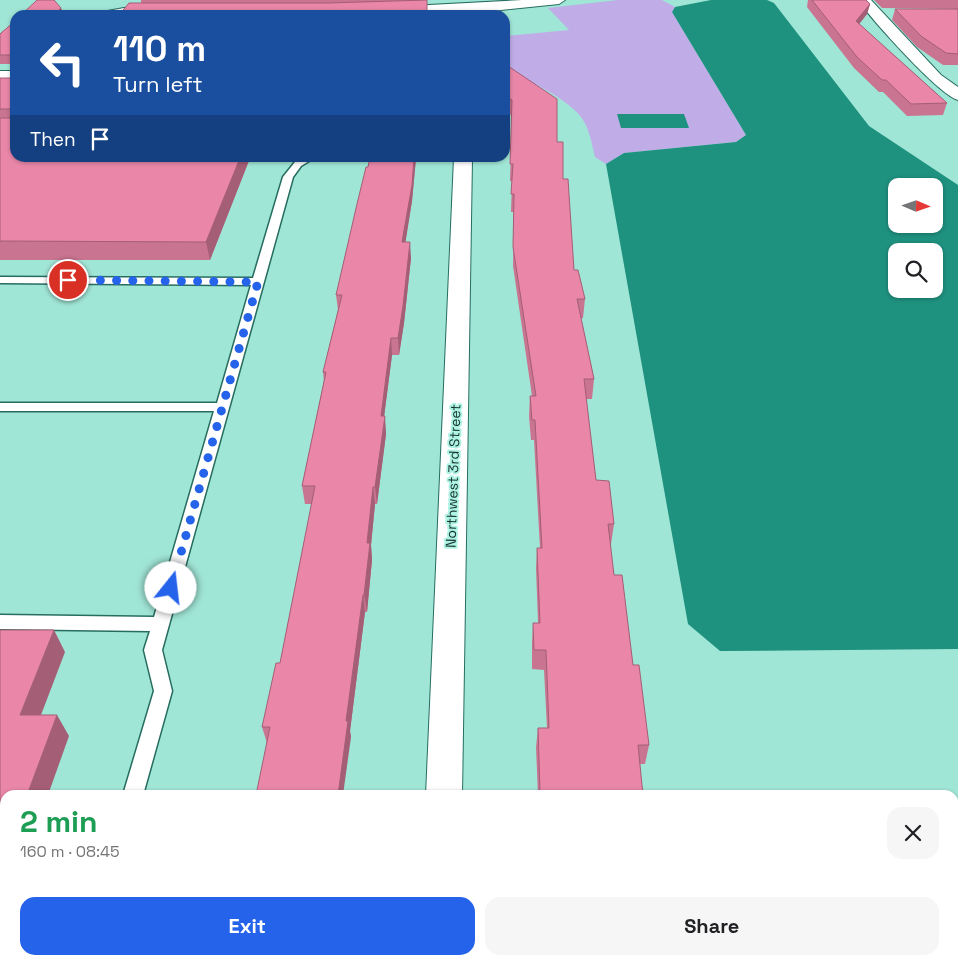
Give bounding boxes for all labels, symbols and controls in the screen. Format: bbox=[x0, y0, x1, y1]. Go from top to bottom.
text: 110 m bbox=[113, 27, 206, 71]
icon: left bbox=[30, 30, 95, 95]
text: Turn left bbox=[113, 70, 203, 98]
icon: arrive bbox=[86, 125, 114, 153]
text: Then bbox=[30, 127, 76, 152]
north arrow bbox=[888, 178, 942, 232]
map controls bbox=[888, 178, 943, 298]
button: search bbox=[888, 243, 943, 298]
pin bbox=[47, 259, 89, 301]
icon: arrive bbox=[54, 266, 82, 294]
street label: Northwest 3rd Street bbox=[441, 404, 465, 548]
position arrow bbox=[144, 561, 196, 613]
text: 2 min bbox=[20, 802, 98, 841]
button: close bbox=[887, 807, 939, 859]
text: 160 m · 08:45 bbox=[20, 841, 120, 862]
button: Exit bbox=[20, 897, 475, 955]
button: Share bbox=[485, 897, 939, 955]

